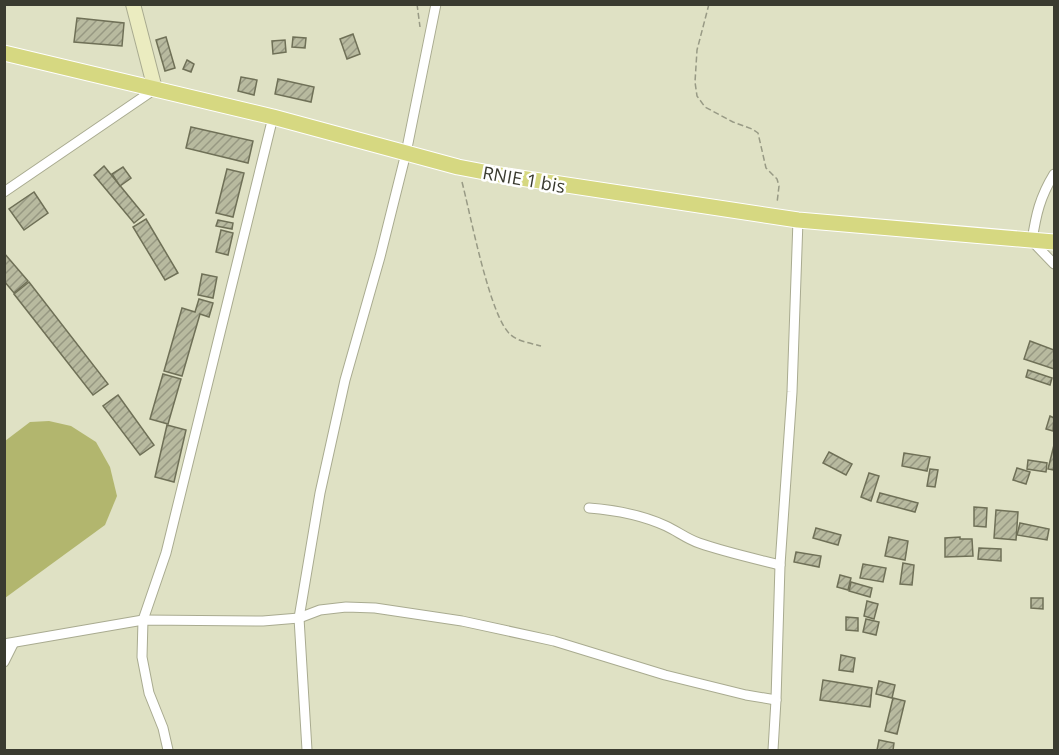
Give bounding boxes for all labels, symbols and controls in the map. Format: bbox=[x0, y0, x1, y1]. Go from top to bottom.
street label: RNIE 1 bis bbox=[481, 160, 567, 198]

